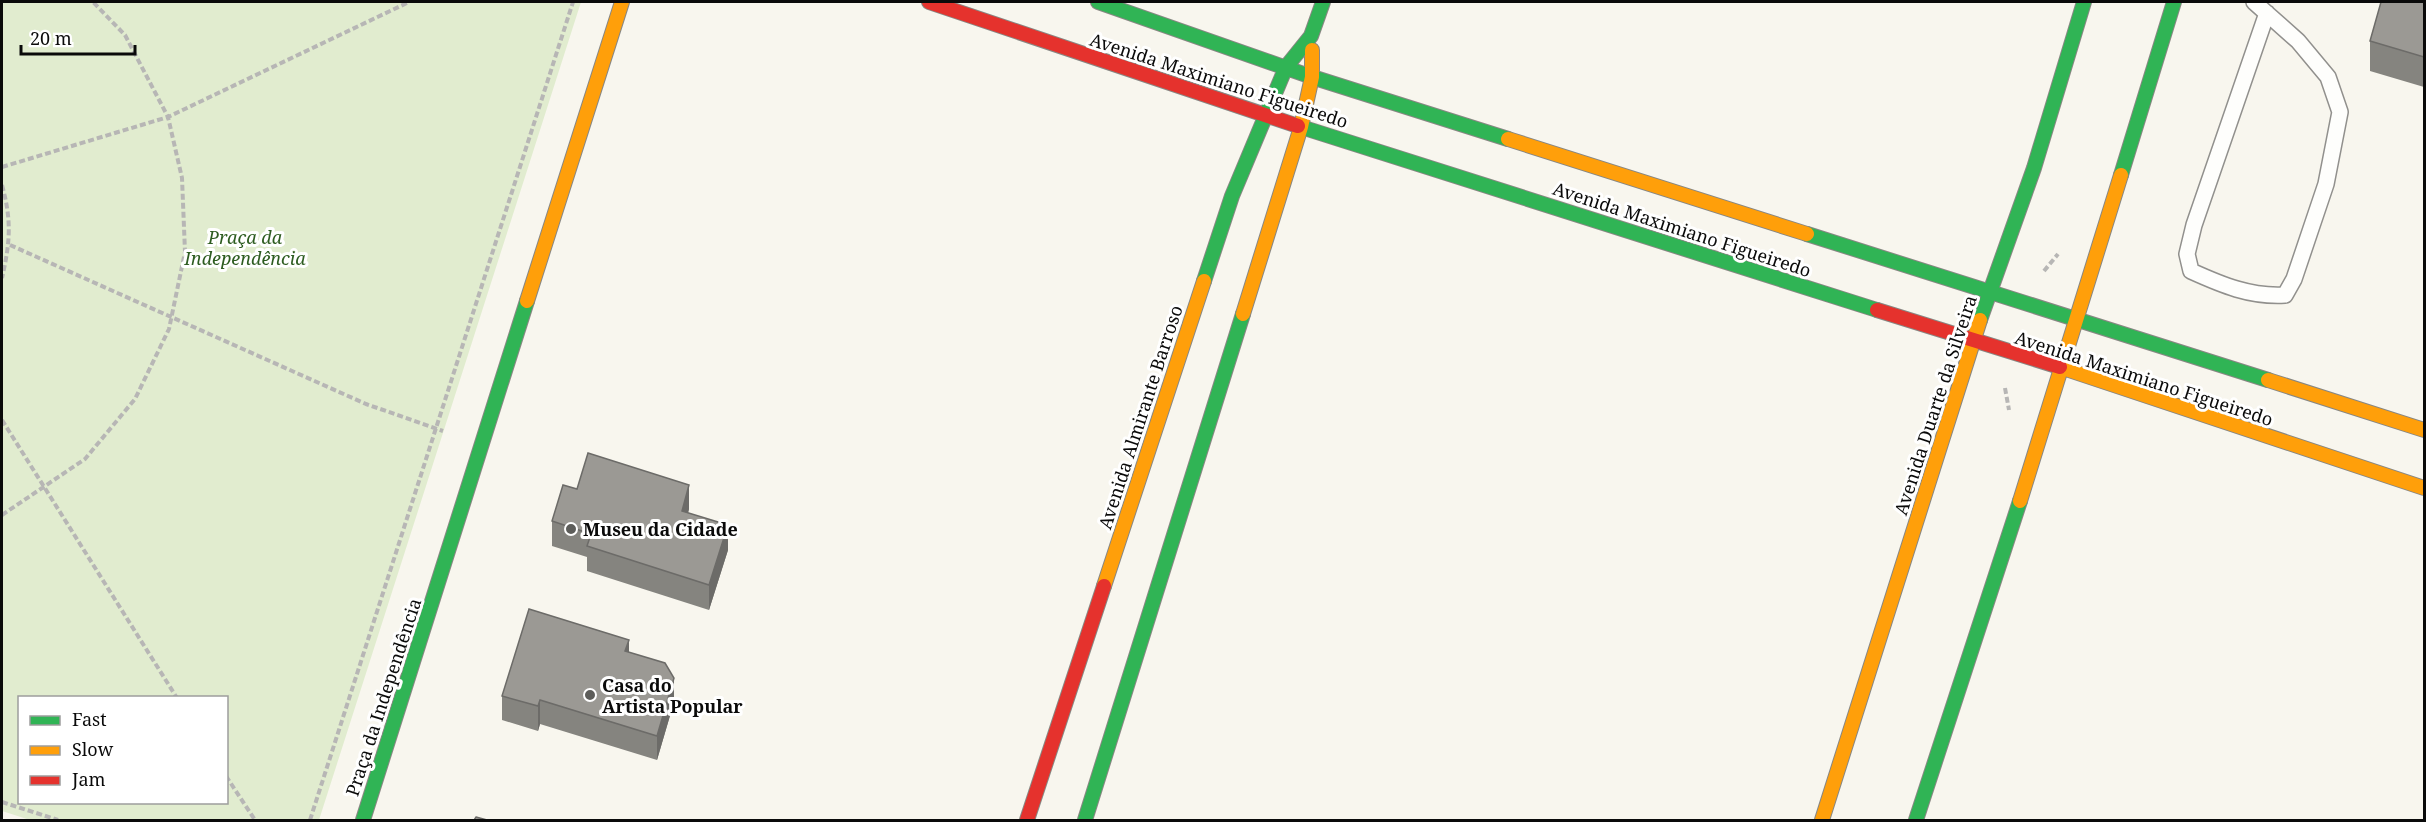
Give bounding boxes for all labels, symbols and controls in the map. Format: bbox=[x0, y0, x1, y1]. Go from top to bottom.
scale bar bbox=[21, 18, 135, 56]
text: 20 m bbox=[30, 26, 72, 50]
street label: Avenida Maximiano Figueiredo bbox=[1087, 27, 1351, 133]
street label: Avenida Maximiano Figueiredo bbox=[1550, 176, 1814, 282]
park label: Praça da Independência bbox=[183, 225, 306, 270]
street label: Avenida Duarte da Silveira bbox=[1888, 292, 1982, 518]
street label: Avenida Almirante Barroso bbox=[1092, 302, 1188, 532]
street label: Avenida Maximiano Figueiredo bbox=[2012, 325, 2276, 431]
place label: Museu da Cidade bbox=[583, 517, 738, 541]
marker: Museu da Cidade bbox=[564, 522, 578, 536]
street label: Praça da Independência bbox=[340, 595, 426, 799]
place label: Casa do Artista Popular bbox=[602, 673, 743, 718]
marker: Casa do Artista Popular bbox=[583, 688, 597, 702]
legend bbox=[18, 696, 228, 804]
text: Fast bbox=[72, 707, 107, 731]
text: Slow bbox=[72, 737, 114, 761]
text: Jam bbox=[71, 767, 106, 791]

